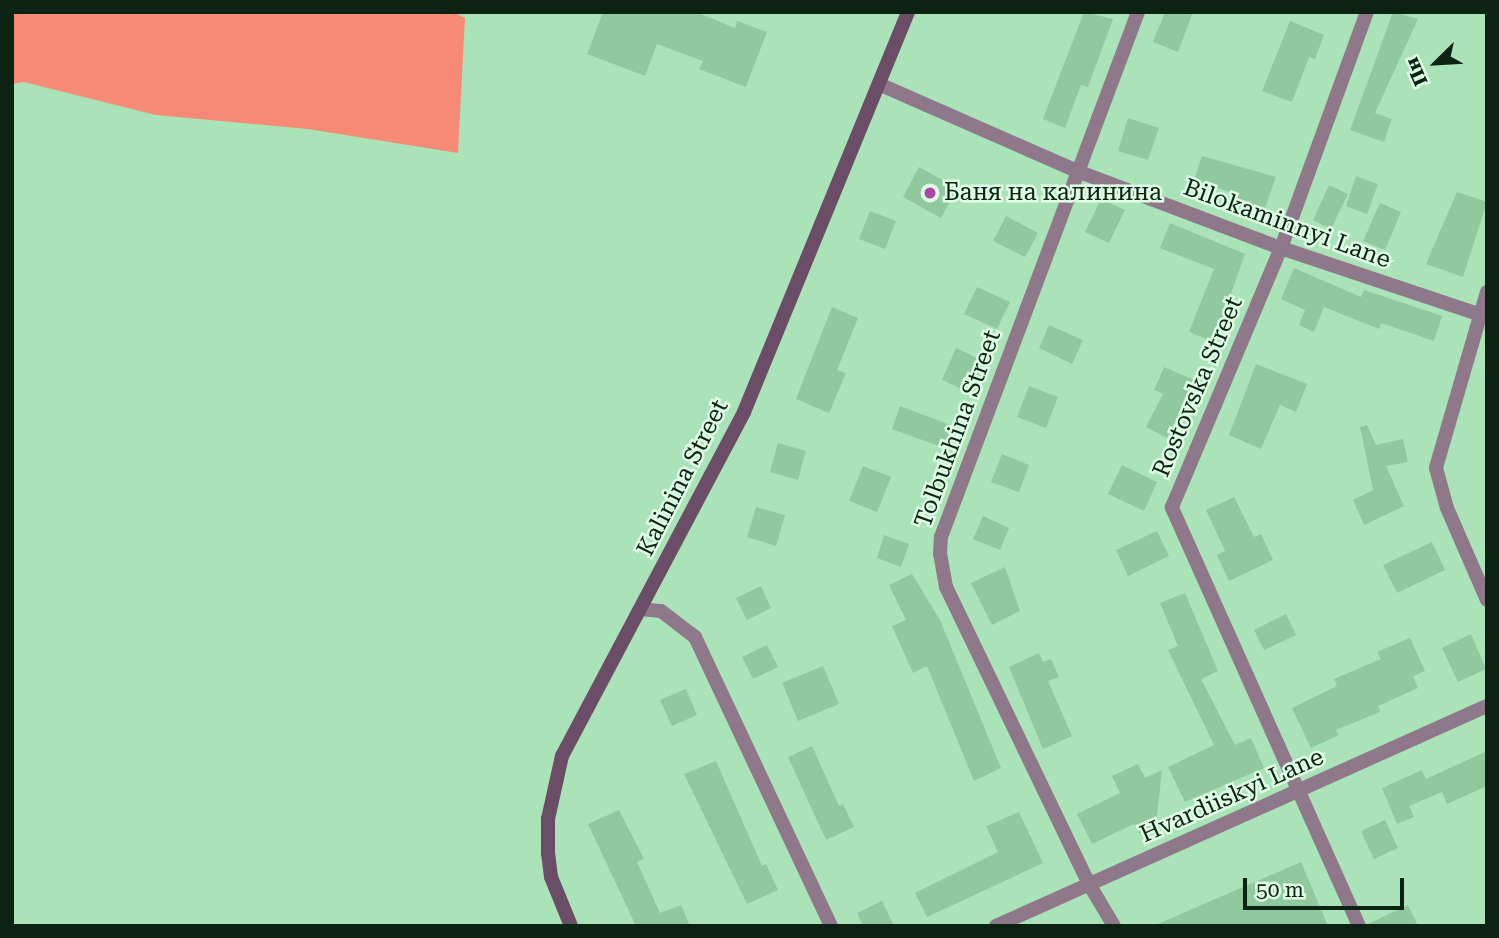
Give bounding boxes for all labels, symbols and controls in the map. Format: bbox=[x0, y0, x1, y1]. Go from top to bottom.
north arrow bbox=[1401, 28, 1471, 98]
text: Пн bbox=[1400, 54, 1433, 89]
street label: Bilokaminnyi Lane bbox=[1180, 173, 1394, 275]
place label: Баня на калинина bbox=[944, 179, 1162, 207]
marker: Баня на калинина bbox=[922, 185, 938, 201]
street label: Rostovska Street bbox=[1147, 293, 1249, 481]
street label: Tolbukhina Street bbox=[909, 326, 1007, 532]
street label: Kalinina Street bbox=[631, 395, 735, 561]
street label: Hvardiiskyi Lane bbox=[1136, 743, 1328, 849]
scale bar bbox=[1247, 864, 1408, 908]
text: 50 m bbox=[1256, 878, 1304, 902]

